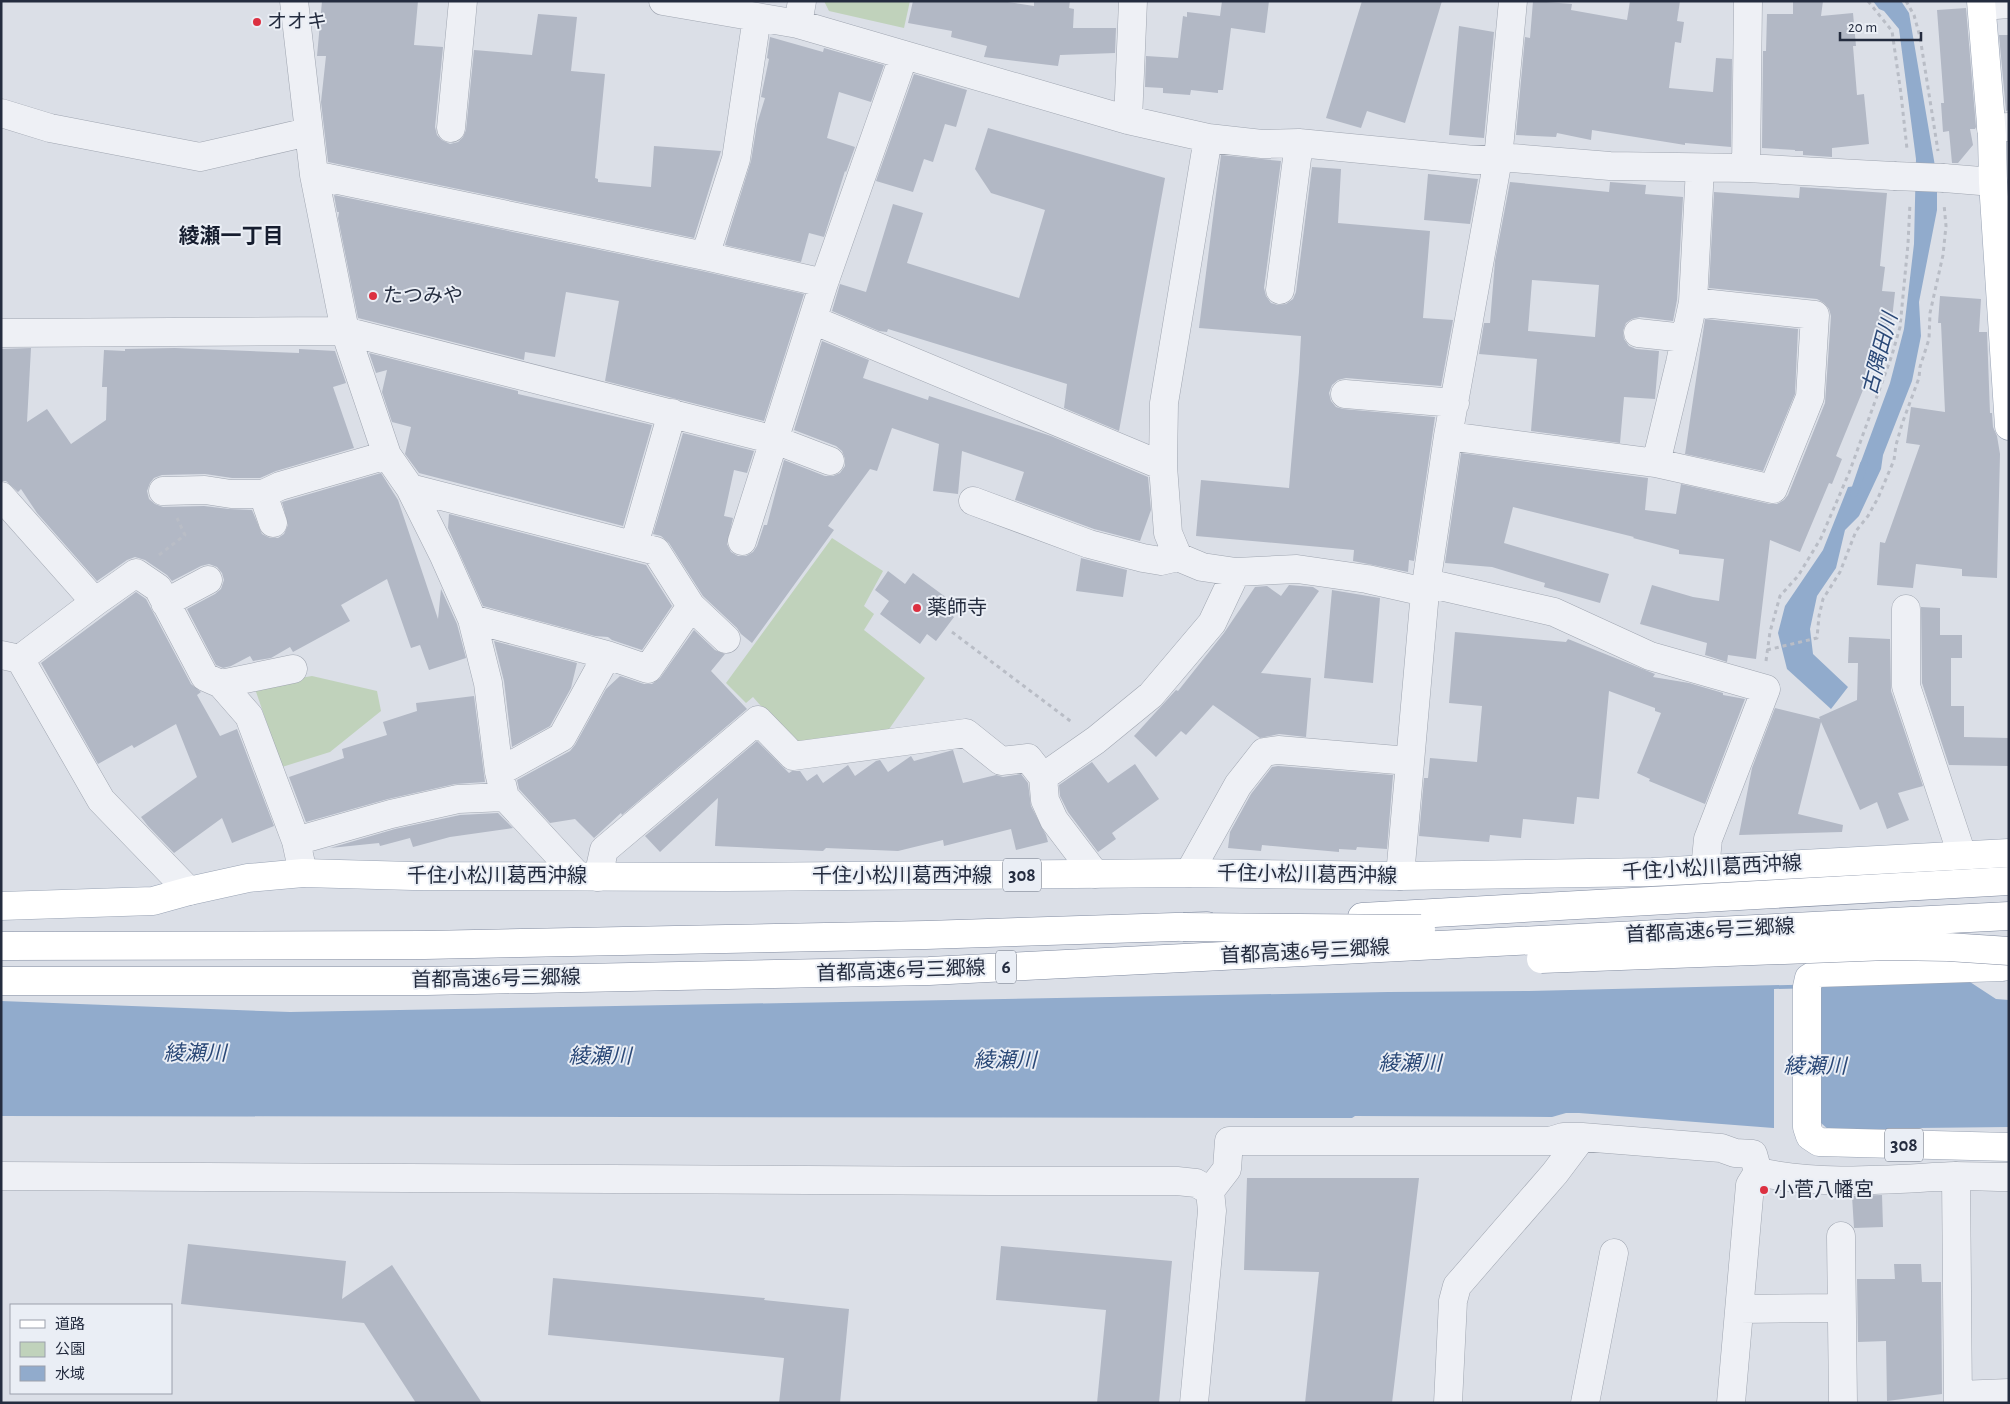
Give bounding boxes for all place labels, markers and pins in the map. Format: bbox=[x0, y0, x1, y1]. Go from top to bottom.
place label: オオキ bbox=[267, 12, 327, 32]
marker: オオキ bbox=[251, 16, 263, 28]
place label: たつみや bbox=[383, 285, 463, 306]
marker: たつみや bbox=[367, 290, 379, 302]
place label: 薬師寺 bbox=[927, 597, 987, 618]
marker: 薬師寺 bbox=[911, 602, 923, 614]
place label: 小菅八幡宮 bbox=[1774, 1179, 1874, 1200]
marker: 小菅八幡宮 bbox=[1758, 1184, 1770, 1196]

